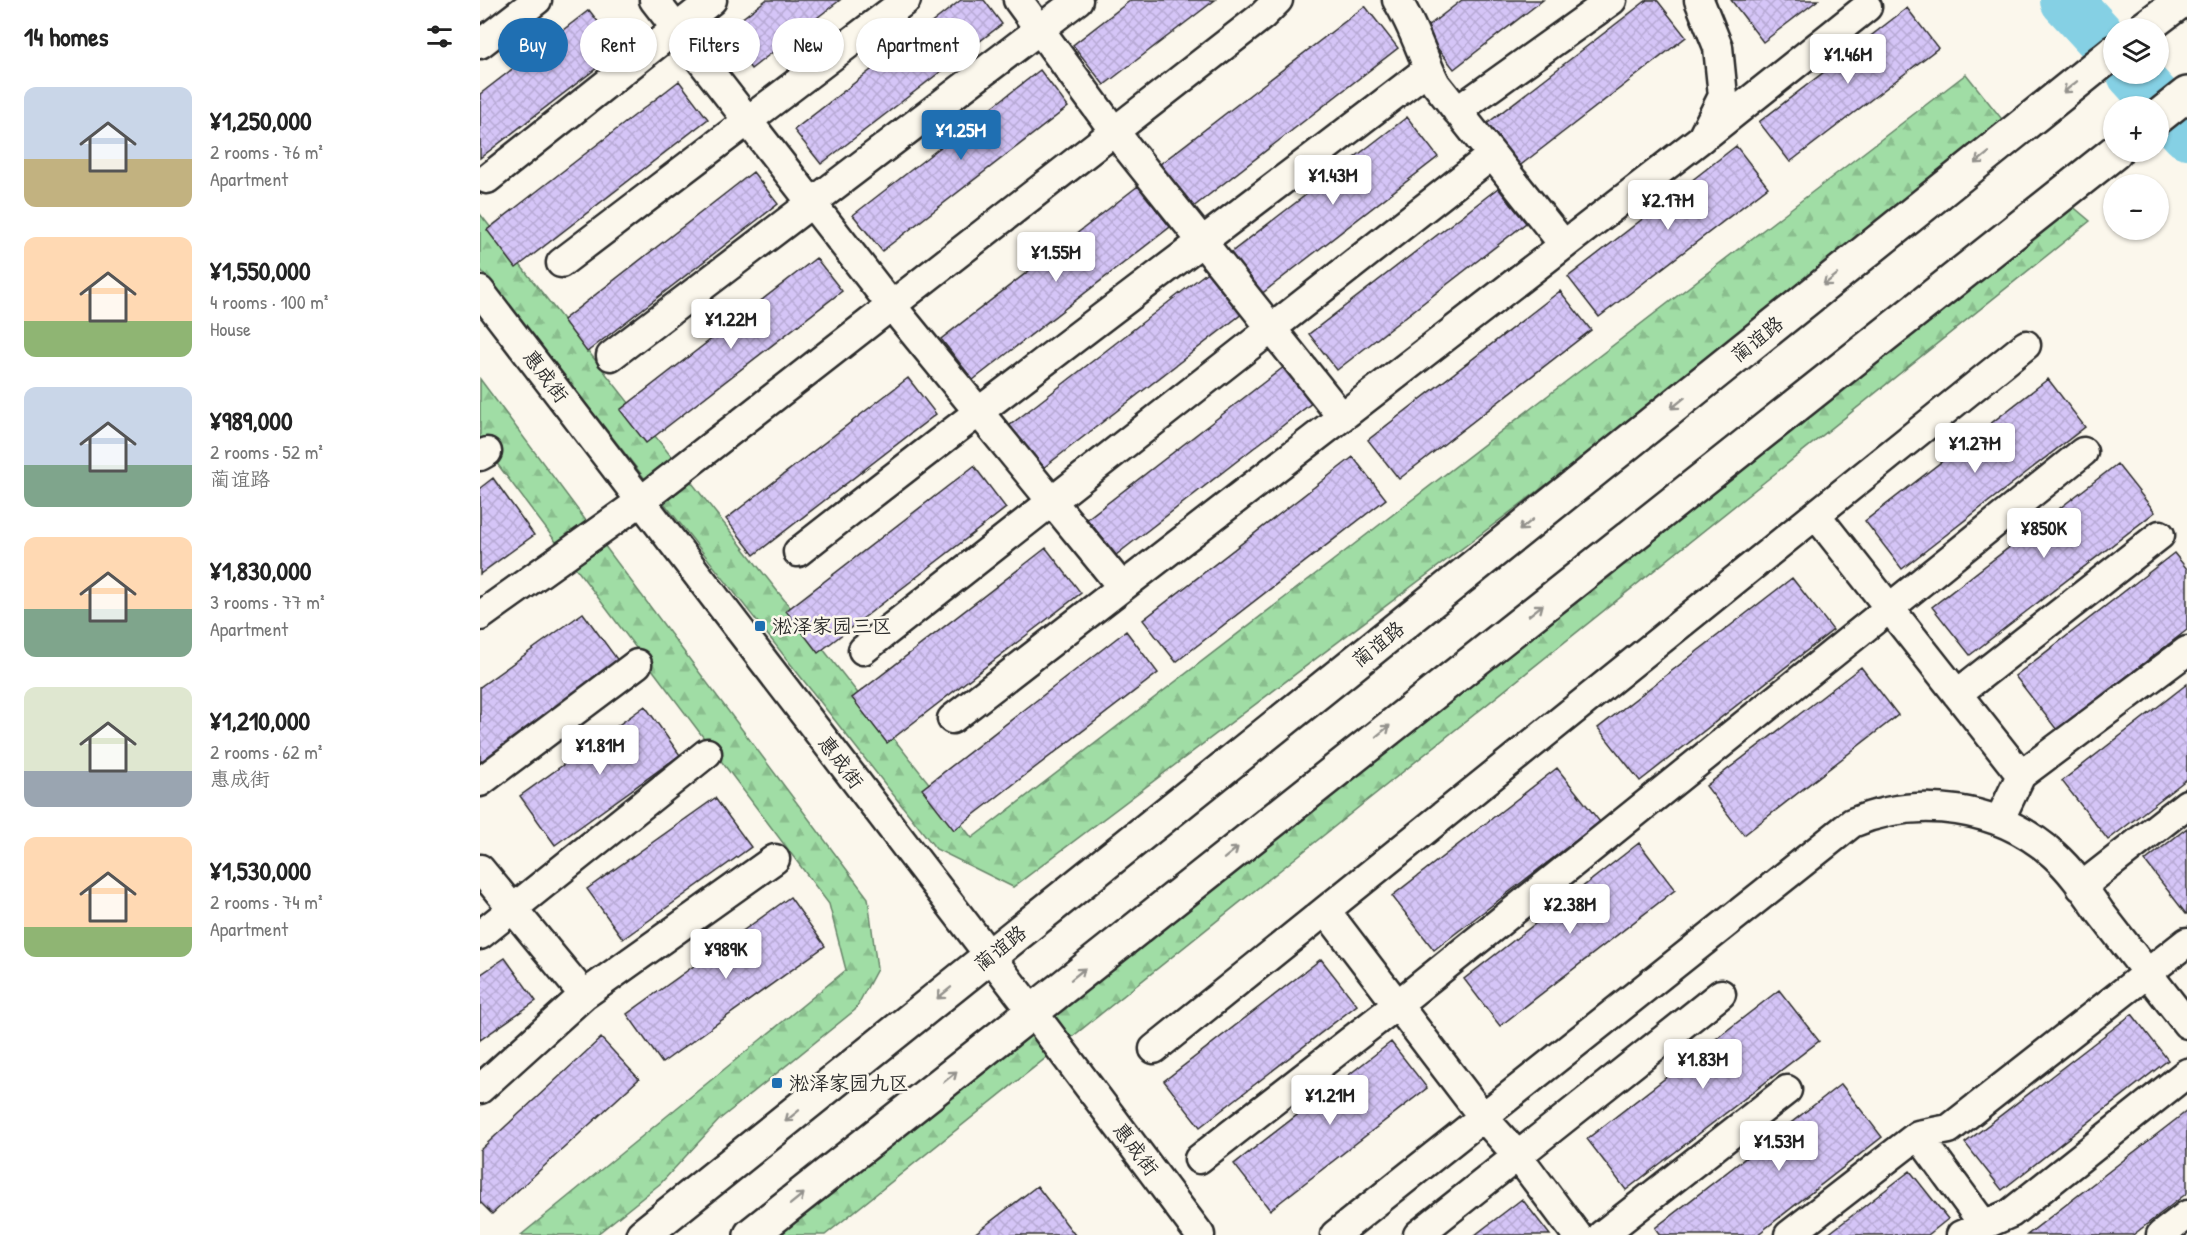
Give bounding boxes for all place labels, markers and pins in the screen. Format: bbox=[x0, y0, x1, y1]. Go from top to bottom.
pin: ¥1.46M bbox=[1799, 34, 1897, 85]
pin: ¥1.25M bbox=[912, 110, 1010, 161]
pin: ¥1.43M bbox=[1284, 155, 1382, 206]
pin: ¥2.17M bbox=[1619, 180, 1717, 231]
pin: ¥1.55M bbox=[1007, 232, 1105, 283]
pin: ¥1.22M bbox=[682, 299, 780, 350]
pin: ¥1.27M bbox=[1926, 423, 2024, 474]
pin: ¥850K bbox=[2002, 508, 2086, 559]
place label: 淞泽家园三区 bbox=[772, 612, 892, 639]
marker: 淞泽家园三区 bbox=[753, 619, 767, 633]
pin: ¥1.81M bbox=[551, 725, 649, 776]
pin: ¥2.38M bbox=[1521, 884, 1619, 935]
pin: ¥989K bbox=[684, 929, 768, 980]
pin: ¥1.83M bbox=[1654, 1039, 1752, 1090]
place label: 淞泽家园九区 bbox=[789, 1069, 909, 1096]
pin: ¥1.21M bbox=[1281, 1075, 1379, 1126]
marker: 淞泽家园九区 bbox=[770, 1076, 784, 1090]
pin: ¥1.53M bbox=[1730, 1121, 1828, 1172]

